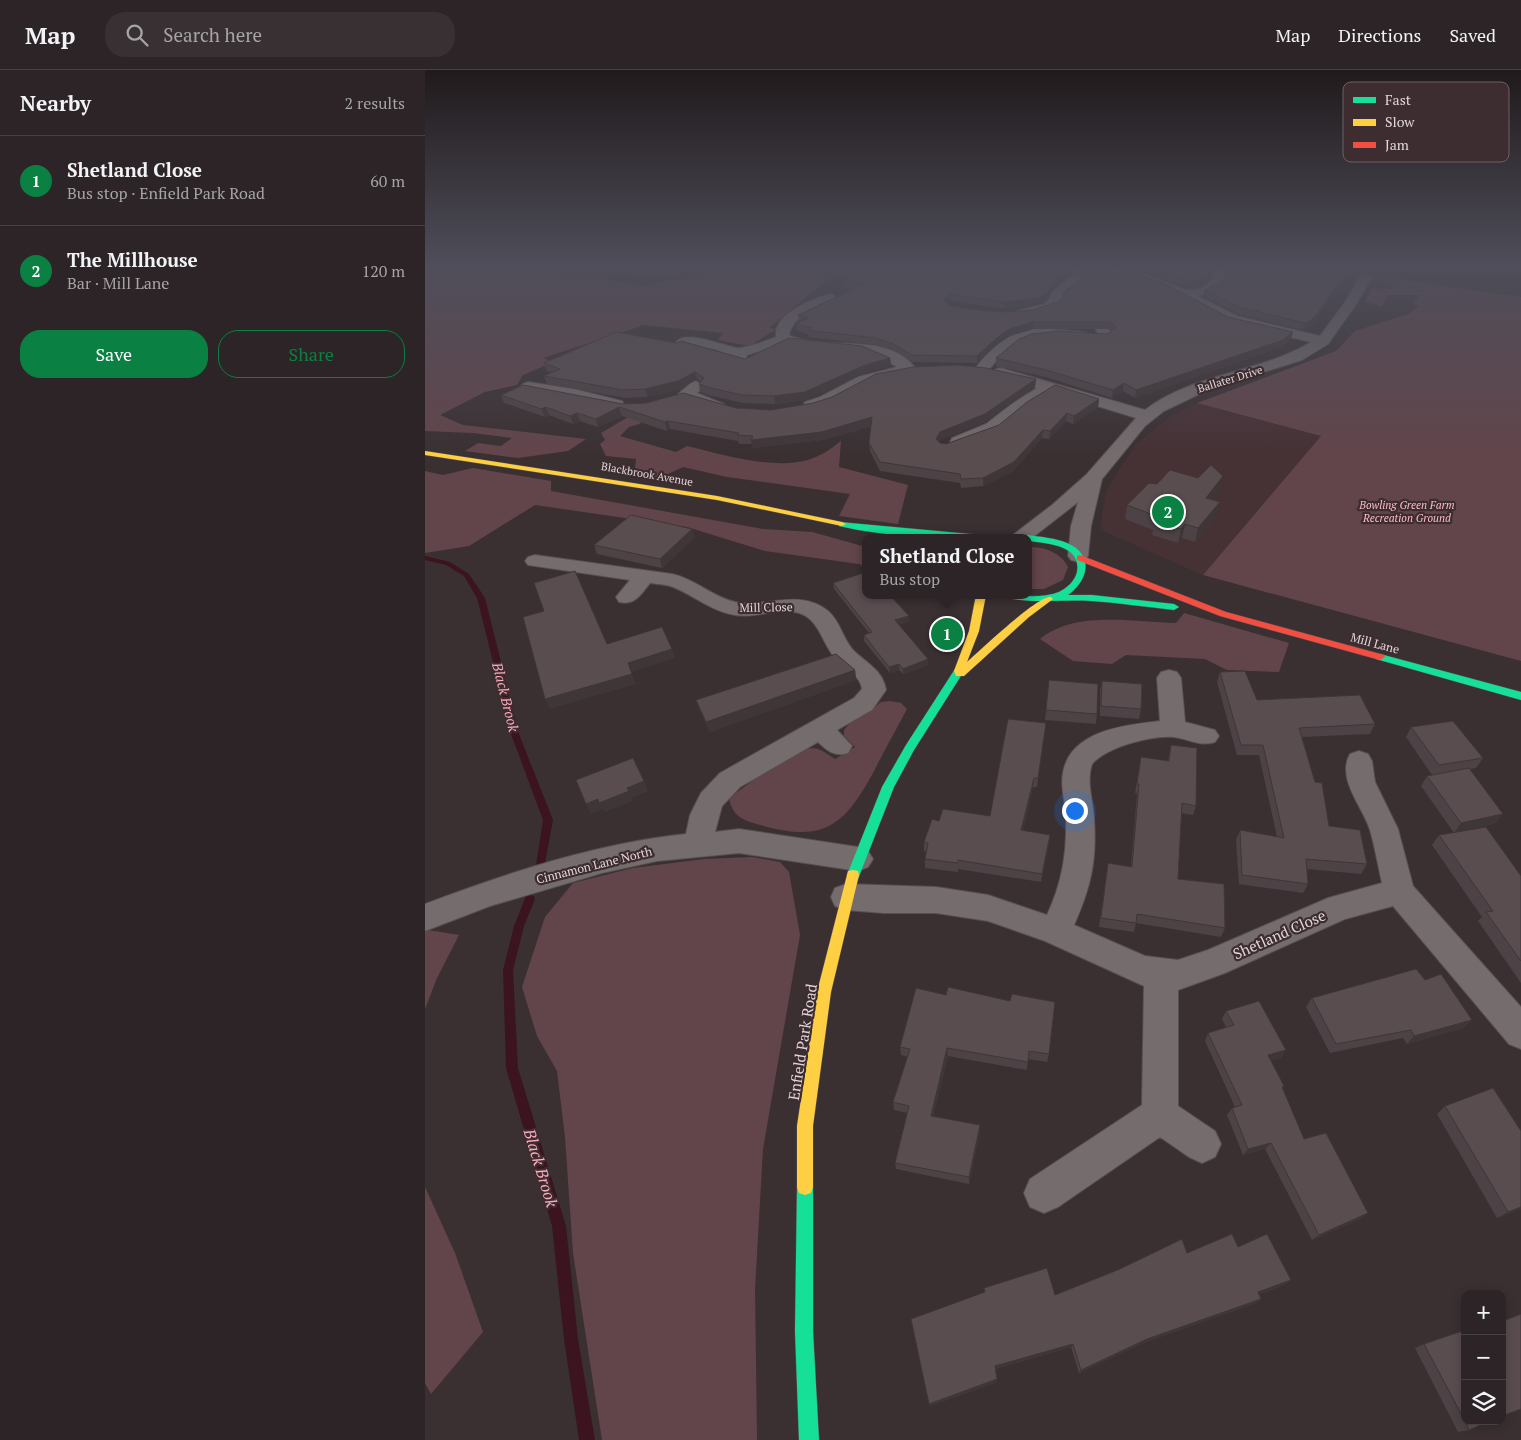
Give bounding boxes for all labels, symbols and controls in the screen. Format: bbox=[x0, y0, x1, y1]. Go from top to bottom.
search box bbox=[105, 12, 455, 57]
text: Map bbox=[25, 19, 75, 51]
icon: search bbox=[123, 21, 151, 49]
text: Search here bbox=[163, 22, 262, 47]
text: Map bbox=[1275, 23, 1310, 47]
text: Directions bbox=[1338, 23, 1421, 47]
text: Saved bbox=[1449, 23, 1496, 47]
legend bbox=[1343, 82, 1509, 162]
text: Nearby bbox=[20, 89, 91, 117]
text: Fast bbox=[1385, 90, 1412, 109]
text: 2 results bbox=[345, 92, 405, 114]
text: Slow bbox=[1385, 112, 1415, 131]
text: Jam bbox=[1385, 135, 1409, 154]
text: Shetland Close bbox=[67, 157, 202, 182]
text: 1 bbox=[31, 170, 41, 192]
text: 60 m bbox=[370, 170, 405, 192]
text: Bus stop · Enfield Park Road bbox=[67, 182, 265, 204]
text: The Millhouse bbox=[67, 247, 198, 272]
text: 2 bbox=[31, 260, 41, 282]
text: 120 m bbox=[362, 260, 405, 282]
text: Bar · Mill Lane bbox=[67, 272, 169, 294]
button: Save bbox=[20, 330, 208, 378]
button: Share bbox=[218, 330, 405, 378]
street label: Ballater Drive bbox=[1196, 362, 1265, 396]
street label: Blackbrook Avenue bbox=[600, 459, 694, 489]
pin: 2 bbox=[1152, 493, 1184, 531]
park label: Bowling Green Farm Recreation Ground bbox=[1358, 498, 1455, 525]
popup bbox=[862, 534, 1032, 599]
text: Shetland Close bbox=[880, 543, 1014, 568]
text: Bus stop bbox=[880, 568, 940, 590]
street label: Mill Close bbox=[739, 599, 793, 615]
pin: 1 bbox=[931, 615, 963, 653]
street label: Mill Lane bbox=[1349, 629, 1401, 657]
water label: Black Brook bbox=[488, 659, 524, 734]
your location bbox=[1062, 798, 1088, 824]
street label: Cinnamon Lane North bbox=[534, 843, 654, 887]
street label: Shetland Close bbox=[1230, 905, 1328, 963]
street label: Enfield Park Road bbox=[783, 982, 821, 1102]
water label: Black Brook bbox=[518, 1125, 563, 1210]
map controls bbox=[1461, 1290, 1506, 1425]
button: + bbox=[1461, 1290, 1506, 1335]
button: − bbox=[1461, 1335, 1506, 1380]
button: layers bbox=[1461, 1380, 1506, 1425]

